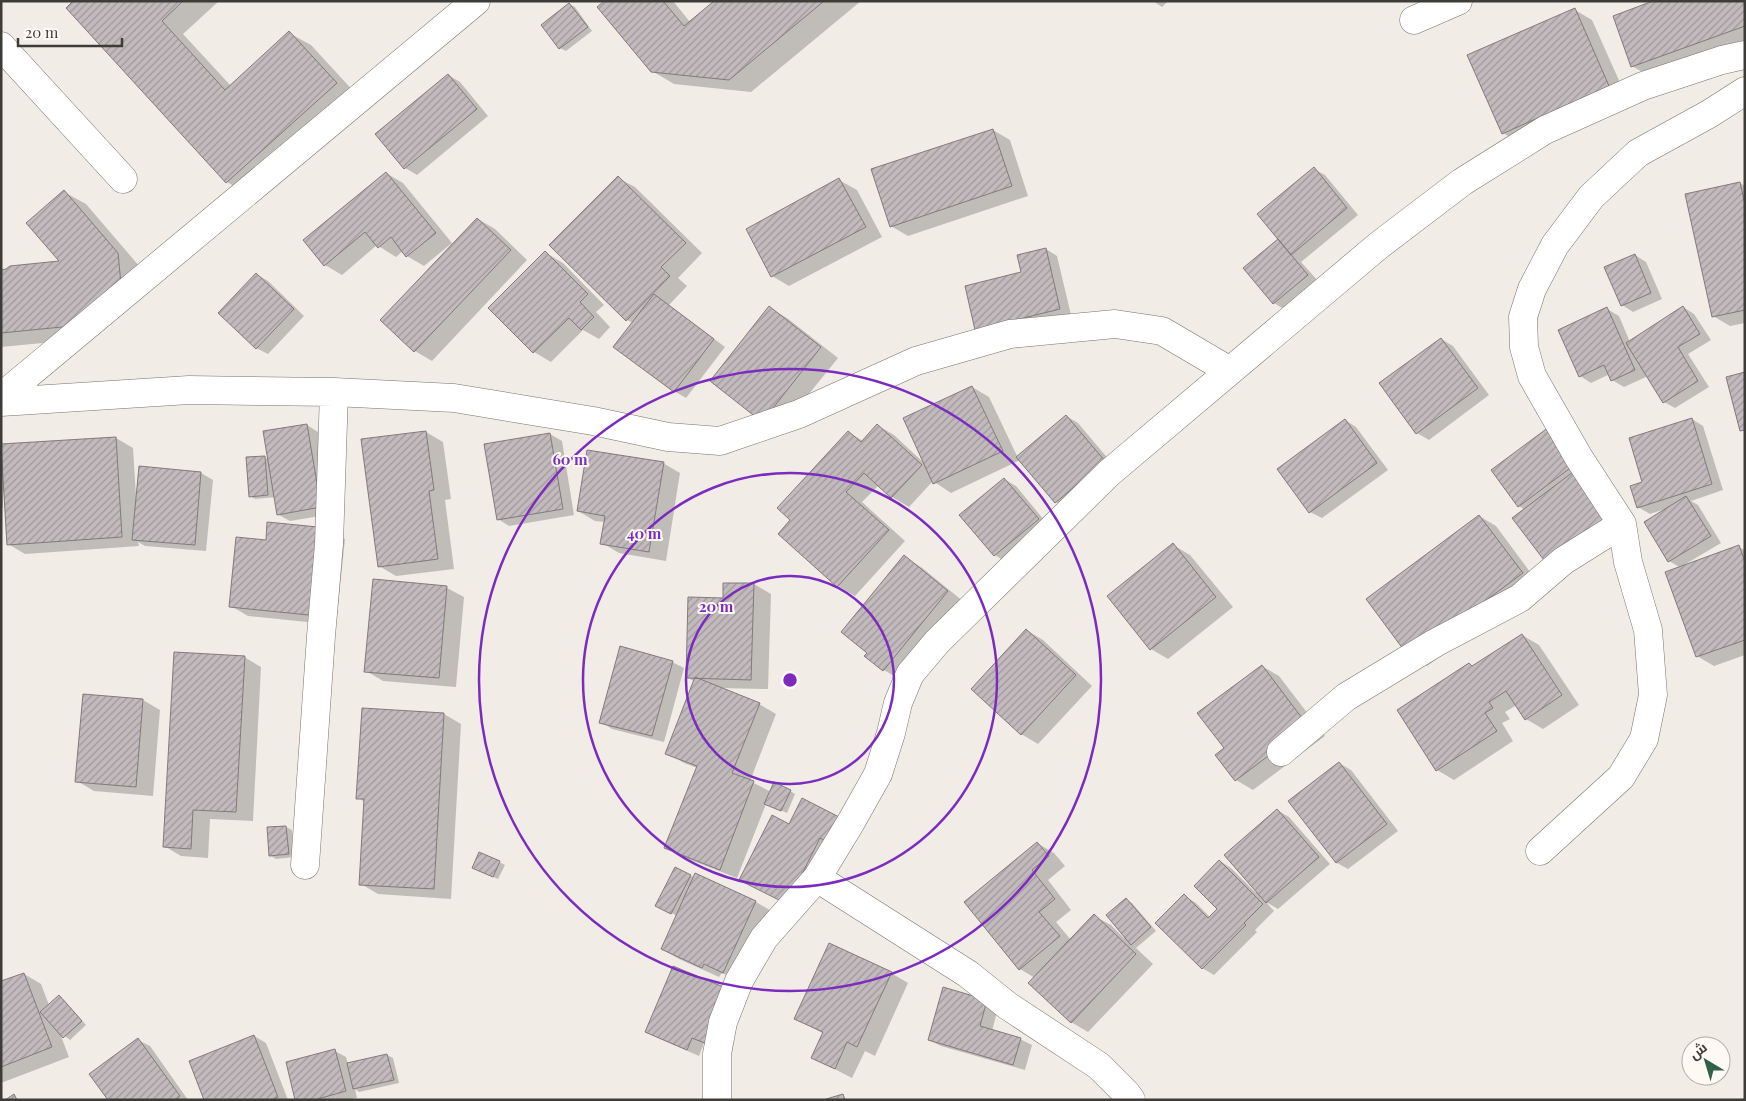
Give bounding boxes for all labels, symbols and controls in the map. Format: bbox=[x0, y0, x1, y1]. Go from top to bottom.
scale bar bbox=[18, 15, 121, 47]
text: 20 m bbox=[25, 22, 59, 42]
text: 60 m bbox=[552, 449, 588, 469]
text: 40 m bbox=[627, 523, 662, 543]
text: 20 m bbox=[699, 596, 734, 616]
centre of rings bbox=[781, 671, 799, 689]
north arrow bbox=[1681, 1036, 1731, 1086]
text: ش bbox=[1685, 1037, 1711, 1063]

